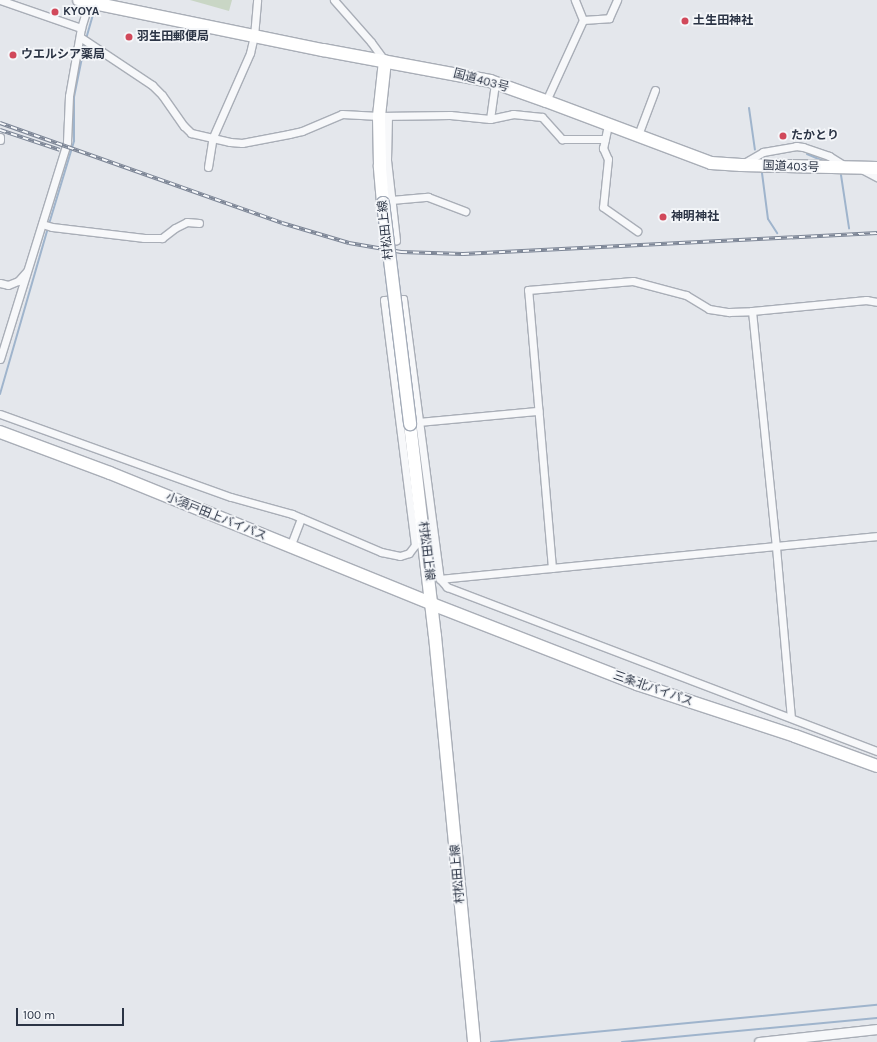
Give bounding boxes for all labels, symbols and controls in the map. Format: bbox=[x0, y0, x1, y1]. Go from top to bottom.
place label: KYOYA bbox=[63, 5, 99, 19]
marker: KYOYA bbox=[50, 7, 60, 17]
place label: 土生田神社 bbox=[693, 14, 753, 28]
marker: 土生田神社 bbox=[680, 16, 690, 26]
place label: 羽生田郵便局 bbox=[137, 30, 209, 44]
marker: 羽生田郵便局 bbox=[124, 32, 134, 42]
place label: ウエルシア薬局 bbox=[21, 48, 105, 62]
marker: ウエルシア薬局 bbox=[8, 50, 18, 60]
street label: 国道403号 bbox=[452, 67, 510, 95]
place label: たかとり bbox=[791, 129, 839, 143]
marker: たかとり bbox=[778, 131, 788, 141]
street label: 国道403号 bbox=[762, 159, 820, 175]
street label: 村松田上線 bbox=[376, 199, 396, 261]
place label: 神明神社 bbox=[671, 210, 719, 224]
marker: 神明神社 bbox=[658, 212, 668, 222]
street label: 小須戸田上バイパス bbox=[163, 490, 269, 544]
street label: 村松田上線 bbox=[415, 520, 437, 582]
street label: 三条北バイパス bbox=[611, 669, 695, 709]
street label: 村松田上線 bbox=[448, 843, 468, 905]
scale bar bbox=[18, 1000, 126, 1026]
text: 100 m bbox=[23, 1008, 55, 1022]

